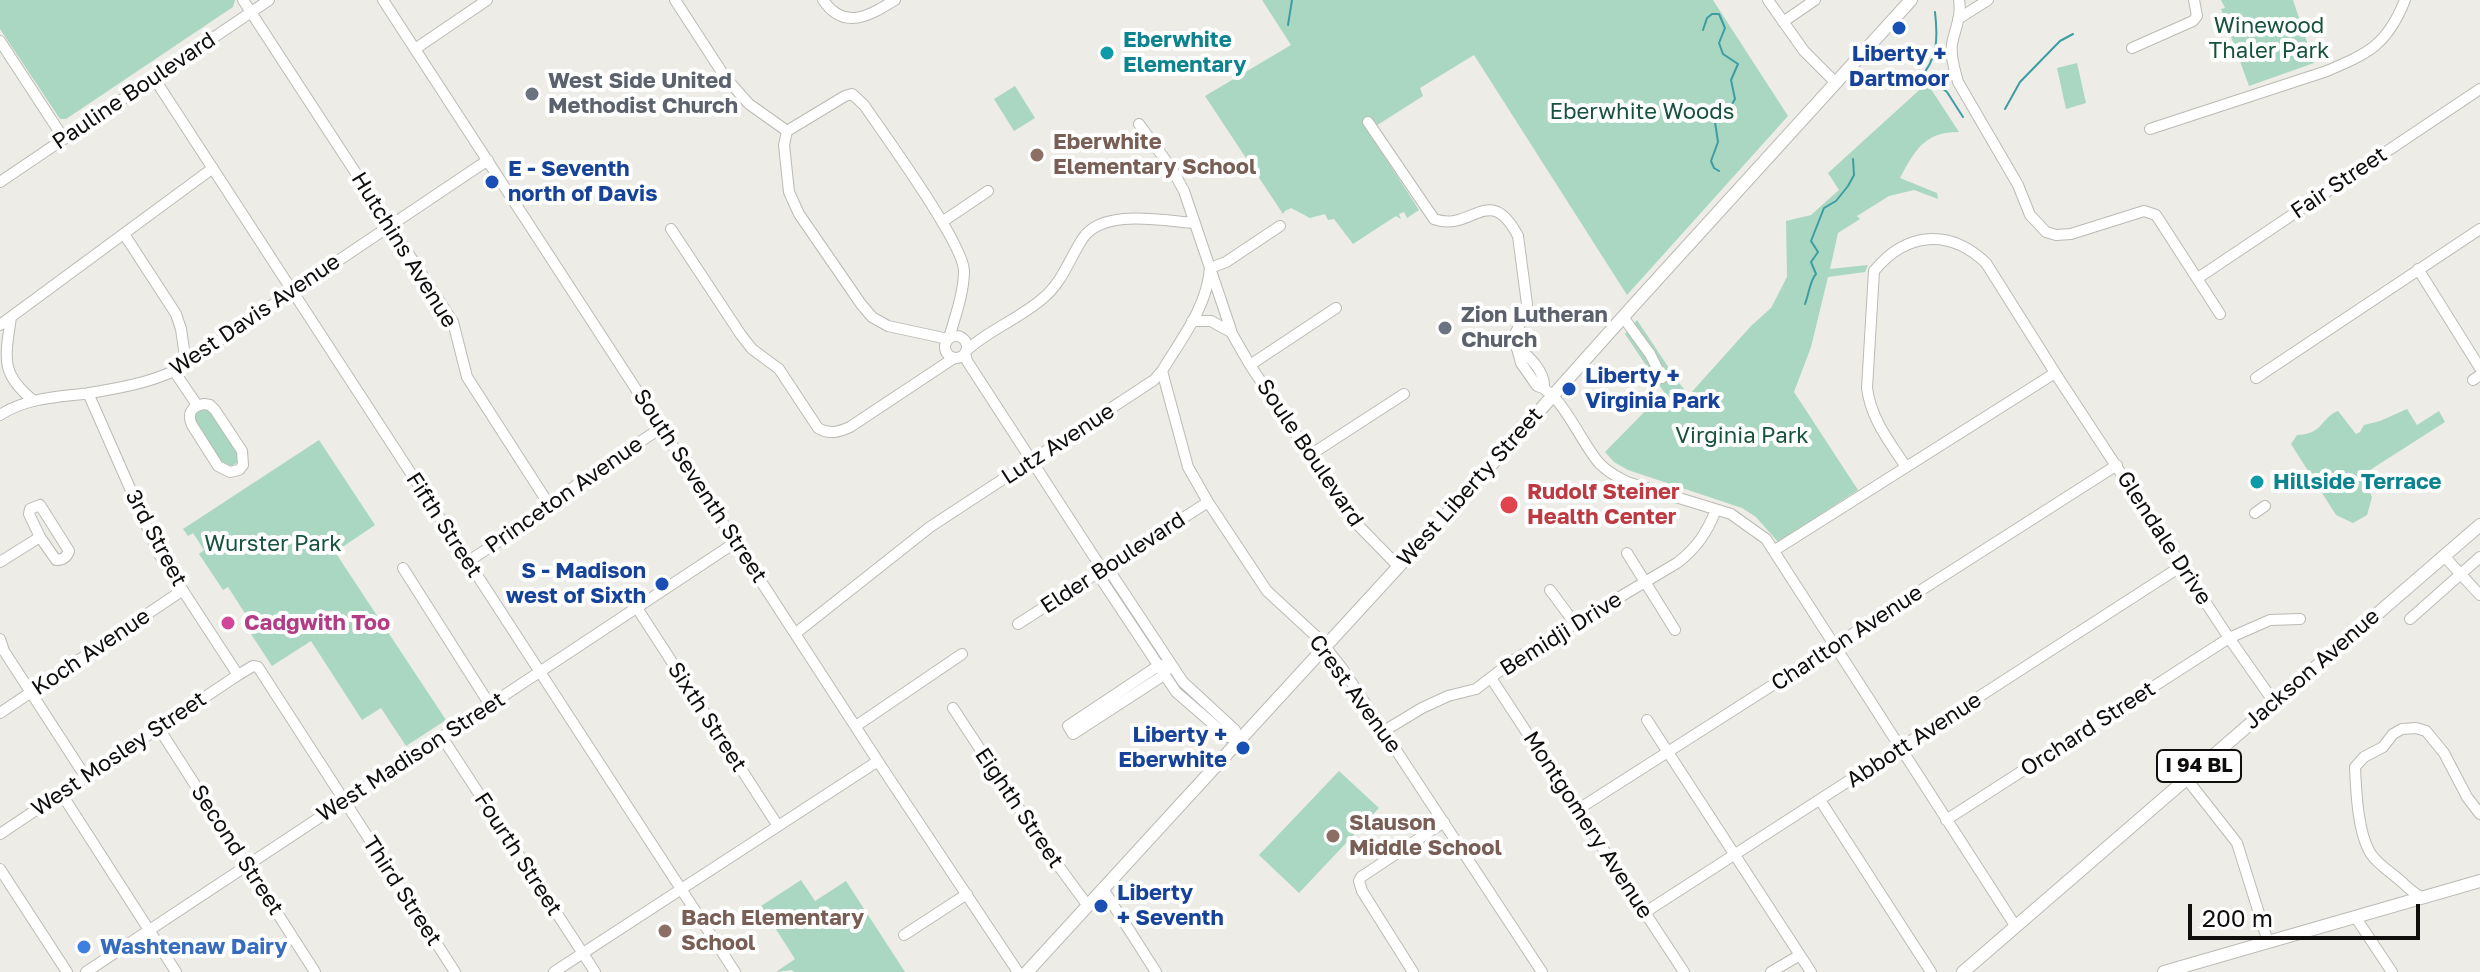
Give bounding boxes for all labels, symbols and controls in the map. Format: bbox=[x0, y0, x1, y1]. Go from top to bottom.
park label: Winewood Thaler Park bbox=[2209, 13, 2329, 64]
marker: Liberty + Dartmoor bbox=[1890, 19, 1908, 37]
street label: Pauline Boulevard bbox=[47, 27, 221, 155]
place label: Eberwhite Elementary bbox=[1123, 27, 1246, 78]
place label: Liberty + Dartmoor bbox=[1849, 41, 1949, 92]
marker: Eberwhite Elementary bbox=[1098, 44, 1116, 62]
place label: West Side United Methodist Church bbox=[548, 68, 738, 120]
marker: West Side United Methodist Church bbox=[523, 85, 541, 103]
park label: Eberwhite Woods bbox=[1550, 99, 1734, 125]
place label: Eberwhite Elementary School bbox=[1053, 129, 1256, 180]
street label: Fair Street bbox=[2286, 141, 2392, 225]
marker: Eberwhite Elementary School bbox=[1028, 146, 1046, 164]
place label: E - Seventh north of Davis bbox=[508, 156, 657, 208]
street label: Hutchins Avenue bbox=[345, 167, 463, 333]
marker: E - Seventh north of Davis bbox=[483, 173, 501, 191]
street label: West Davis Avenue bbox=[165, 248, 345, 382]
place label: Zion Lutheran Church bbox=[1461, 302, 1608, 354]
marker: Zion Lutheran Church bbox=[1436, 319, 1454, 337]
place label: Liberty + Virginia Park bbox=[1585, 363, 1721, 414]
street label: Soule Boulevard bbox=[1251, 374, 1369, 532]
marker: Liberty + Virginia Park bbox=[1560, 380, 1578, 398]
street label: South Seventh Street bbox=[627, 384, 773, 588]
street label: Lutz Avenue bbox=[997, 398, 1119, 490]
street label: West Liberty Street bbox=[1392, 402, 1548, 572]
park label: Virginia Park bbox=[1675, 423, 1809, 449]
street label: Princeton Avenue bbox=[480, 431, 648, 559]
street label: Glendale Drive bbox=[2111, 466, 2217, 610]
street label: Fifth Street bbox=[400, 467, 488, 583]
place label: Hillside Terrace bbox=[2273, 469, 2442, 495]
marker: Hillside Terrace bbox=[2248, 473, 2266, 491]
place label: Rudolf Steiner Health Center bbox=[1527, 479, 1679, 530]
street label: 3rd Street bbox=[120, 485, 192, 591]
marker: Rudolf Steiner Health Center bbox=[1498, 494, 1520, 516]
street label: Elder Boulevard bbox=[1036, 506, 1190, 620]
park label: Wurster Park bbox=[204, 531, 342, 557]
place label: S - Madison west of Sixth bbox=[506, 558, 646, 610]
marker: S - Madison west of Sixth bbox=[653, 575, 671, 593]
street label: Charlton Avenue bbox=[1767, 579, 1927, 697]
street label: Bemidji Drive bbox=[1495, 586, 1627, 682]
street label: Koch Avenue bbox=[27, 603, 155, 701]
street label: Jackson Avenue bbox=[2239, 603, 2385, 735]
place label: Cadgwith Too bbox=[244, 610, 390, 636]
marker: Cadgwith Too bbox=[219, 614, 237, 632]
street label: Crest Avenue bbox=[1303, 630, 1407, 758]
street label: Sixth Street bbox=[662, 657, 752, 777]
street label: Orchard Street bbox=[2016, 676, 2160, 782]
street label: West Mosley Street bbox=[27, 686, 211, 822]
street label: West Madison Street bbox=[312, 686, 510, 828]
street label: Abbott Avenue bbox=[1842, 687, 1986, 793]
place label: Liberty + Eberwhite bbox=[1118, 722, 1227, 774]
street label: Montgomery Avenue bbox=[1518, 726, 1658, 924]
marker: Liberty + Eberwhite bbox=[1234, 739, 1252, 757]
street label: Eighth Street bbox=[969, 743, 1069, 873]
road number: I 94 BL bbox=[2157, 750, 2241, 782]
street label: Second Street bbox=[185, 780, 289, 920]
street label: Fourth Street bbox=[468, 788, 568, 920]
place label: Slauson Middle School bbox=[1349, 810, 1502, 862]
marker: Slauson Middle School bbox=[1324, 827, 1342, 845]
street label: Third Street bbox=[357, 831, 447, 951]
place label: Liberty + Seventh bbox=[1117, 880, 1224, 932]
scale bar bbox=[2192, 888, 2424, 938]
marker: Liberty + Seventh bbox=[1092, 897, 1110, 915]
text: 200 m bbox=[2202, 903, 2273, 932]
place label: Bach Elementary School bbox=[681, 905, 864, 956]
marker: Bach Elementary School bbox=[656, 922, 674, 940]
place label: Washtenaw Dairy bbox=[100, 934, 288, 960]
marker: Washtenaw Dairy bbox=[75, 938, 93, 956]

